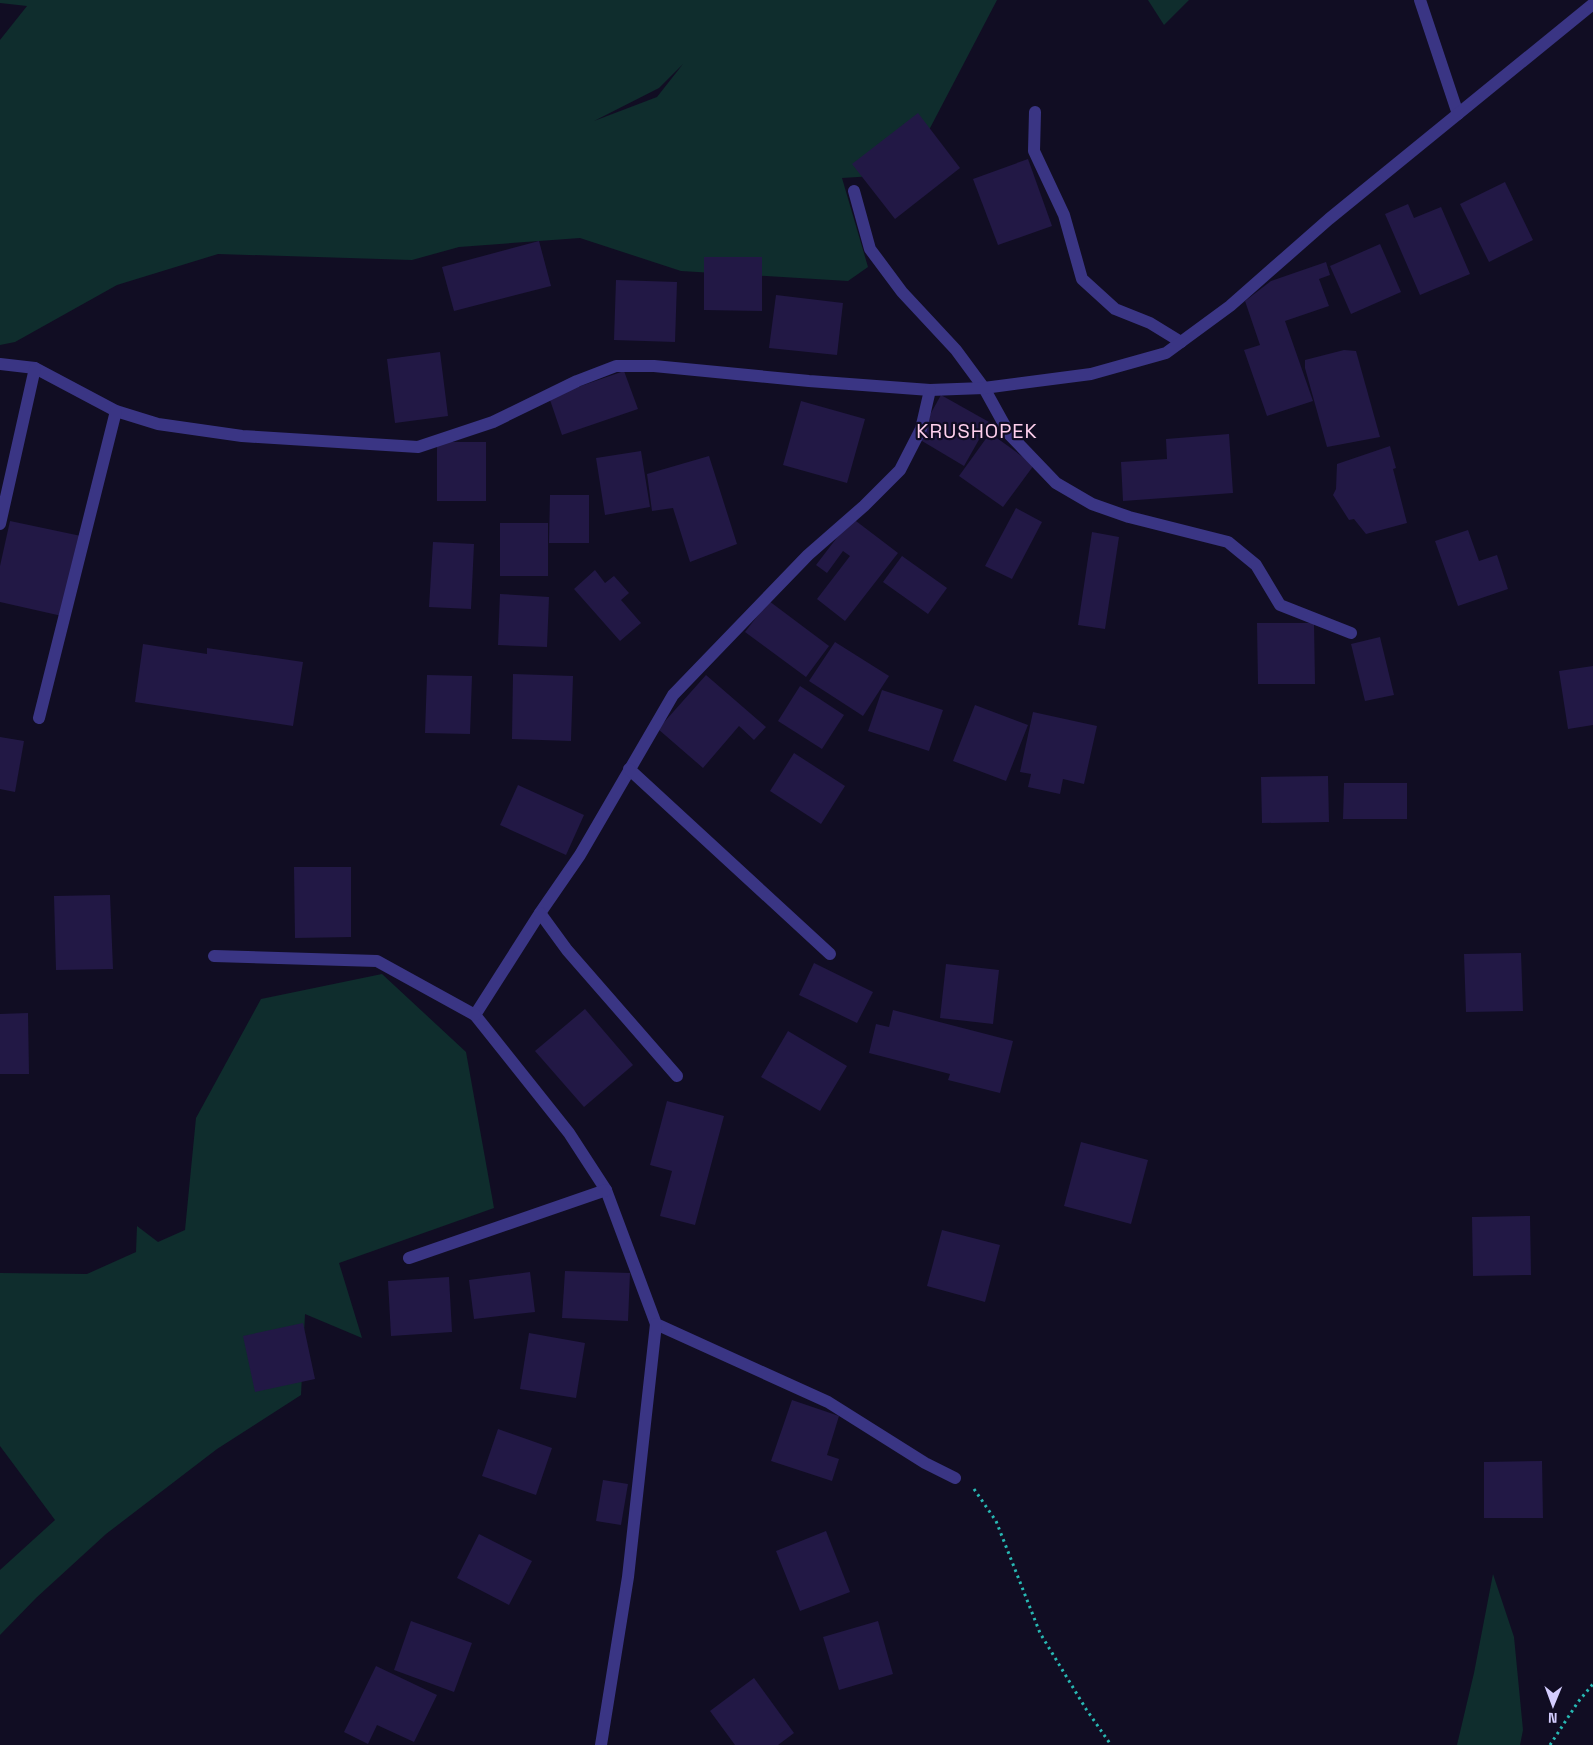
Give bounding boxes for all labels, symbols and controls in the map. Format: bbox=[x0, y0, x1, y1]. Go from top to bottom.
district label: KRUSHOPEK bbox=[916, 418, 1038, 444]
north arrow bbox=[1528, 1680, 1578, 1730]
text: N bbox=[1548, 1709, 1558, 1727]

